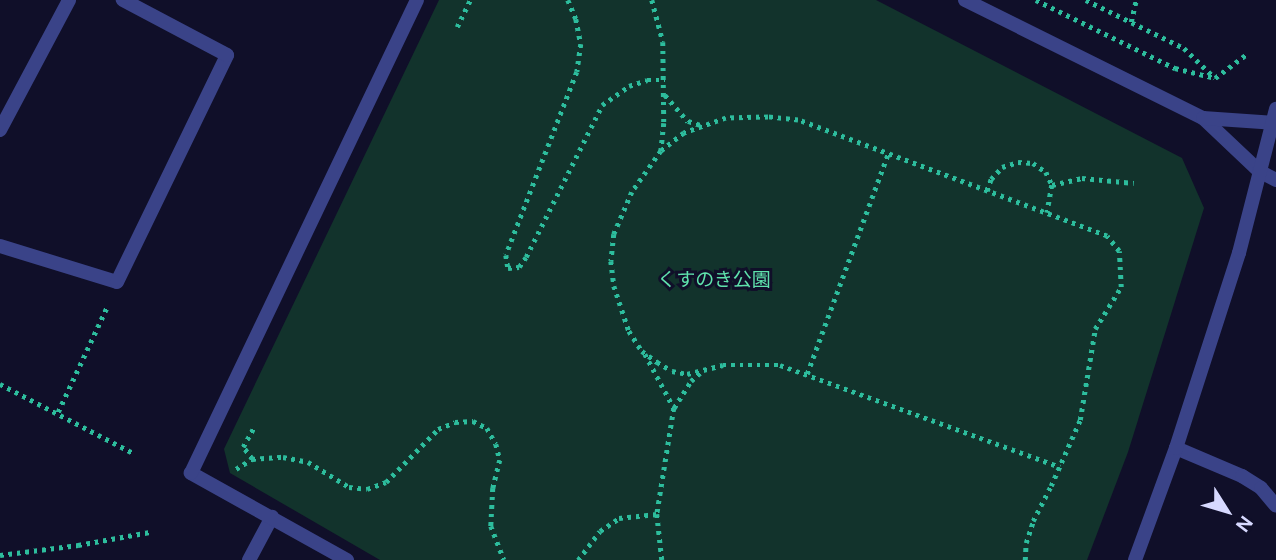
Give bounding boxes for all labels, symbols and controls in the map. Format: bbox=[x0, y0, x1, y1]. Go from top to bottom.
park label: くすのき公園 bbox=[657, 269, 771, 291]
north arrow bbox=[1192, 476, 1262, 546]
text: N bbox=[1230, 511, 1258, 537]

